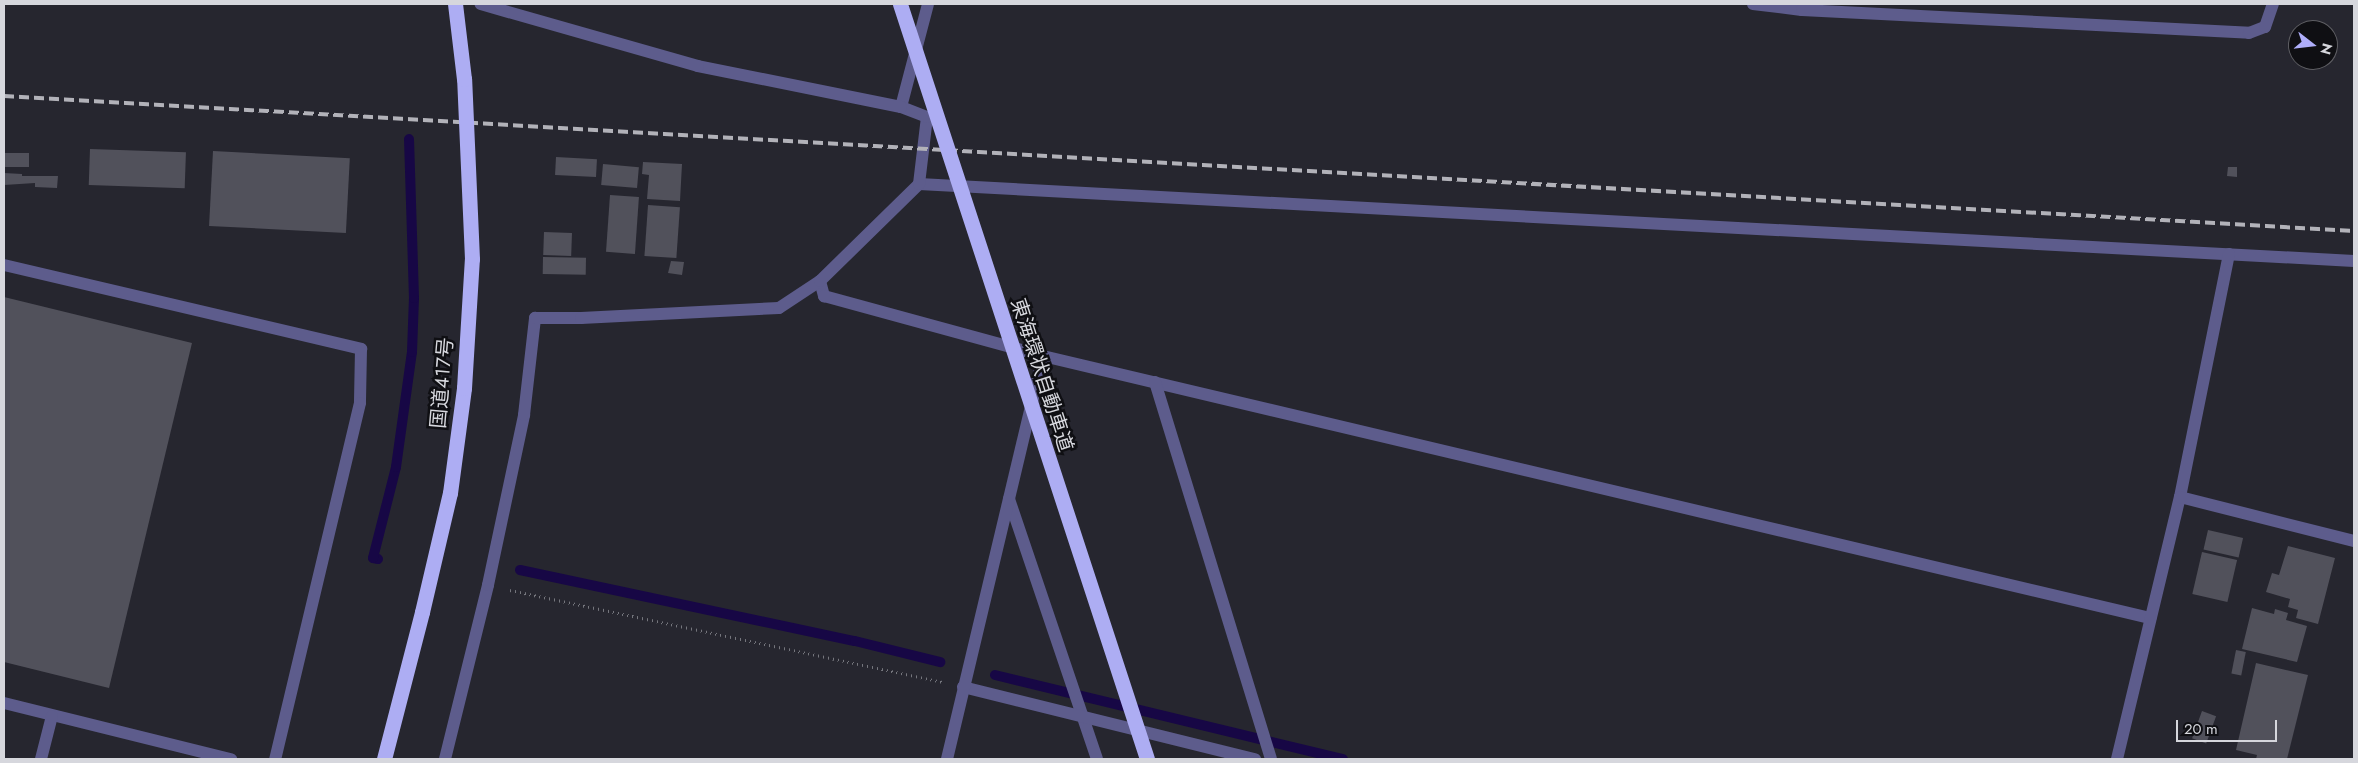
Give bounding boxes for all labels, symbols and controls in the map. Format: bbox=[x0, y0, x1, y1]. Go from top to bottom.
north arrow bbox=[2288, 20, 2338, 70]
text: N bbox=[2315, 41, 2338, 57]
street label: 東海環状自動車道 bbox=[1006, 295, 1078, 455]
street label: 国道417号 bbox=[426, 337, 458, 429]
scale bar bbox=[2178, 710, 2279, 742]
text: 20 m bbox=[2184, 718, 2218, 740]

